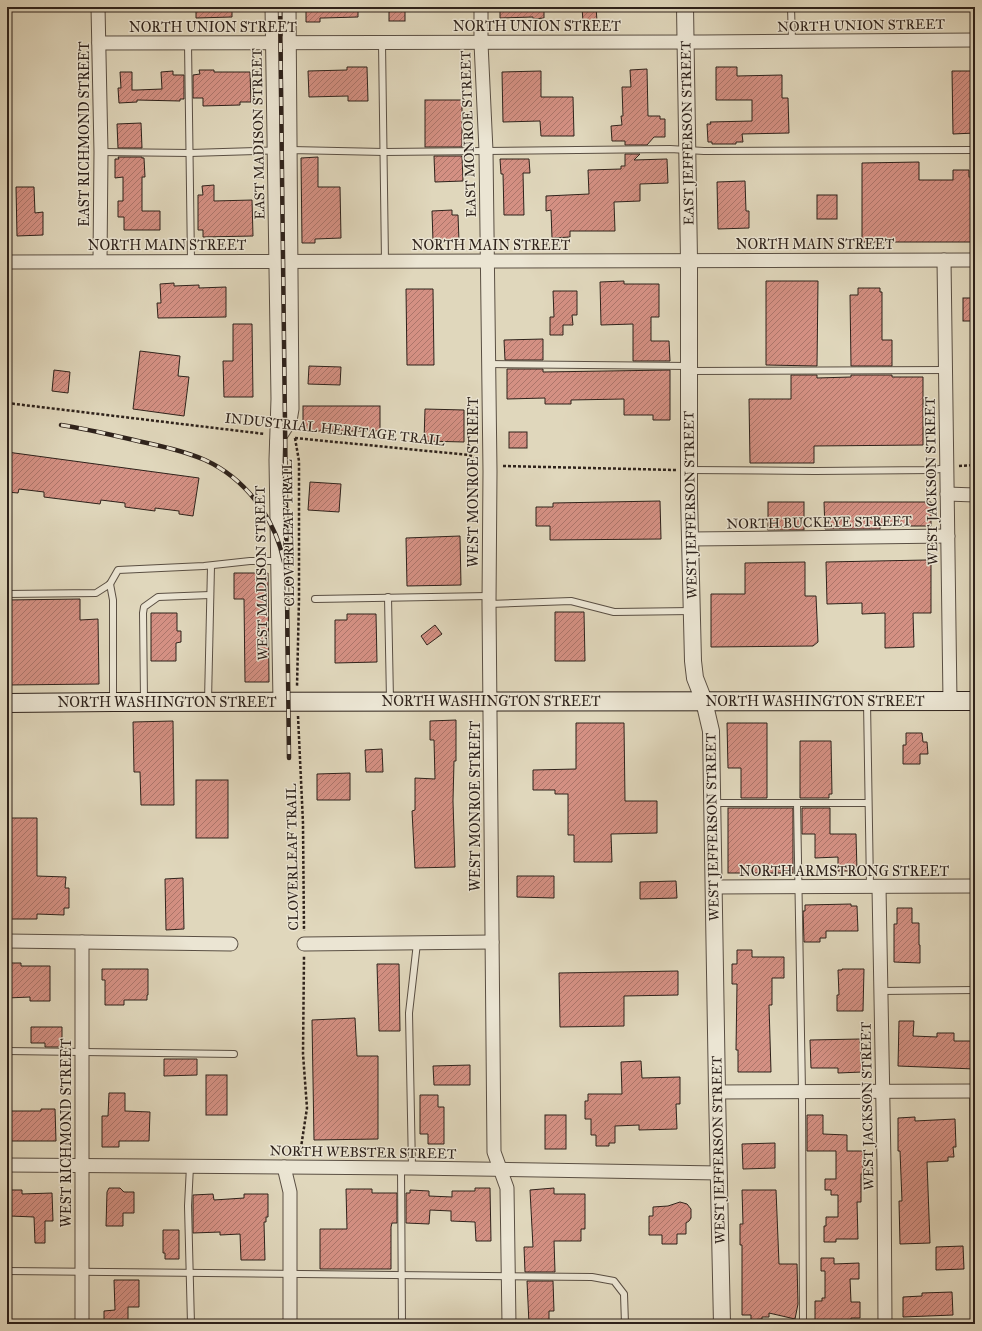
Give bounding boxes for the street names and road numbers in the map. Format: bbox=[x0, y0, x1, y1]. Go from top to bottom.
street label: NORTH UNION STREET bbox=[777, 16, 945, 35]
street label: NORTH UNION STREET bbox=[453, 18, 621, 35]
street label: NORTH UNION STREET bbox=[129, 19, 297, 36]
street label: EAST JEFFERSON STREET bbox=[677, 40, 699, 225]
street label: EAST RICHMOND STREET bbox=[76, 41, 93, 227]
street label: EAST MADISON STREET bbox=[248, 48, 268, 220]
street label: EAST MONROE STREET bbox=[457, 50, 480, 218]
street label: NORTH MAIN STREET bbox=[736, 236, 895, 253]
street label: NORTH MAIN STREET bbox=[88, 237, 247, 254]
street label: NORTH MAIN STREET bbox=[412, 237, 571, 254]
street label: WEST MONROE STREET bbox=[465, 396, 482, 567]
street label: WEST JACKSON STREET bbox=[922, 396, 942, 565]
street label: INDUSTRIAL HERITAGE TRAIL bbox=[224, 409, 446, 450]
street label: WEST JEFFERSON STREET bbox=[680, 410, 702, 599]
street label: CLOVERLEAF TRAIL bbox=[279, 459, 298, 607]
street label: WEST MADISON STREET bbox=[251, 485, 272, 661]
street label: NORTH BUCKEYE STREET bbox=[726, 512, 912, 533]
street label: NORTH WASHINGTON STREET bbox=[381, 693, 601, 710]
street label: NORTH WASHINGTON STREET bbox=[705, 693, 925, 710]
street label: NORTH WASHINGTON STREET bbox=[57, 694, 277, 711]
street label: WEST MONROE STREET bbox=[467, 720, 484, 891]
street label: WEST JEFFERSON STREET bbox=[702, 732, 724, 921]
street label: CLOVERLEAF TRAIL bbox=[283, 783, 302, 931]
street label: NORTH ARMSTRONG STREET bbox=[739, 863, 949, 880]
street label: WEST JACKSON STREET bbox=[858, 1021, 878, 1190]
street label: WEST RICHMOND STREET bbox=[58, 1038, 75, 1228]
street label: WEST JEFFERSON STREET bbox=[708, 1055, 730, 1244]
street label: NORTH WEBSTER STREET bbox=[269, 1142, 457, 1163]

